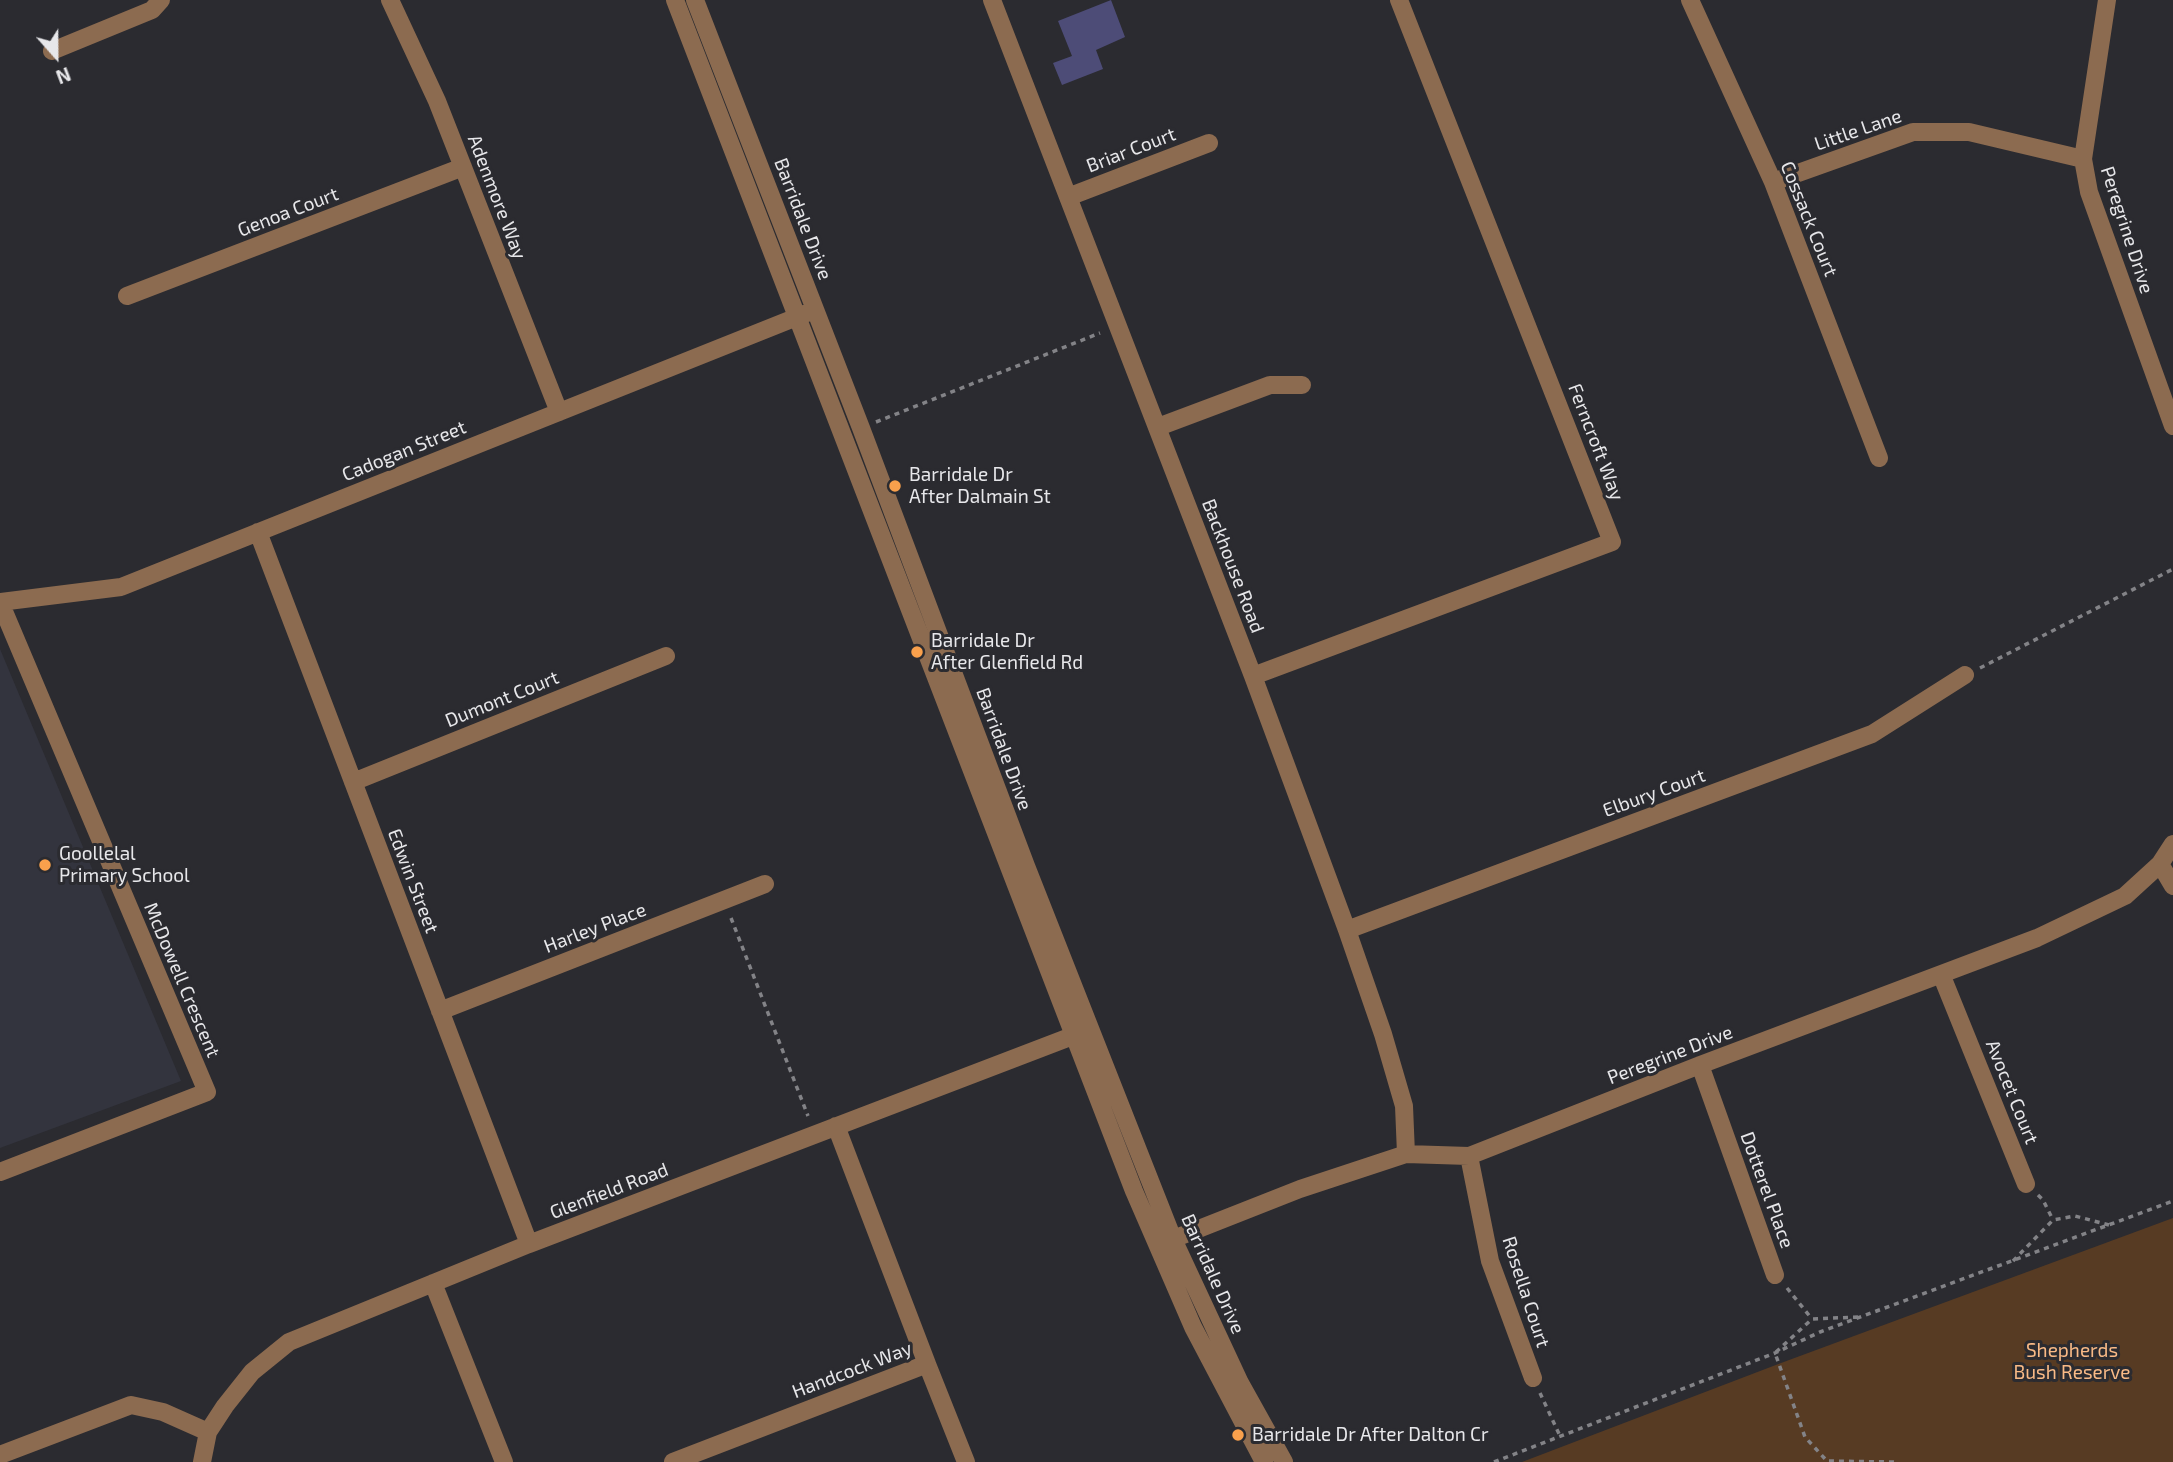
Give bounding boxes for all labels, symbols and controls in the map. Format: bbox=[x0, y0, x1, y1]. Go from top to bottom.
north arrow bbox=[21, 21, 91, 91]
text: N bbox=[53, 63, 74, 89]
street label: Little Lane bbox=[1812, 104, 1904, 156]
street label: Briar Court bbox=[1083, 123, 1179, 177]
street label: Adenmore Way bbox=[463, 132, 531, 262]
street label: Barridale Drive bbox=[769, 155, 837, 283]
street label: Cossack Court bbox=[1776, 158, 1842, 280]
street label: Peregrine Drive bbox=[2096, 164, 2158, 296]
street label: Genoa Court bbox=[234, 182, 342, 242]
street label: Ferncroft Way bbox=[1563, 380, 1629, 504]
street label: Cadogan Street bbox=[339, 416, 469, 486]
place label: Barridale Dr After Dalmain St bbox=[909, 464, 1051, 508]
marker: Barridale Dr After Dalmain St bbox=[887, 478, 903, 494]
street label: Backhouse Road bbox=[1197, 496, 1269, 636]
place label: Barridale Dr After Glenfield Rd bbox=[931, 630, 1083, 674]
marker: Barridale Dr After Glenfield Rd bbox=[909, 644, 925, 660]
street label: Dumont Court bbox=[442, 666, 562, 732]
street label: Barridale Drive bbox=[971, 685, 1037, 813]
street label: Elbury Court bbox=[1600, 764, 1708, 822]
street label: Edwin Street bbox=[383, 826, 443, 936]
place label: Goollelal Primary School bbox=[59, 843, 190, 887]
marker: Goollelal Primary School bbox=[37, 857, 53, 873]
street label: Harley Place bbox=[541, 898, 649, 958]
street label: McDowell Crescent bbox=[139, 899, 225, 1061]
street label: Peregrine Drive bbox=[1604, 1021, 1736, 1089]
street label: Avocet Court bbox=[1981, 1037, 2043, 1147]
street label: Dotterel Place bbox=[1735, 1129, 1799, 1251]
street label: Glenfield Road bbox=[547, 1158, 671, 1224]
street label: Barridale Drive bbox=[1176, 1211, 1250, 1337]
street label: Rosella Court bbox=[1497, 1234, 1555, 1350]
street label: Handcock Way bbox=[789, 1337, 915, 1403]
park label: Shepherds Bush Reserve bbox=[2013, 1340, 2131, 1384]
place label: Barridale Dr After Dalton Cr bbox=[1252, 1424, 1489, 1446]
marker: Barridale Dr After Dalton Cr bbox=[1230, 1427, 1246, 1443]

